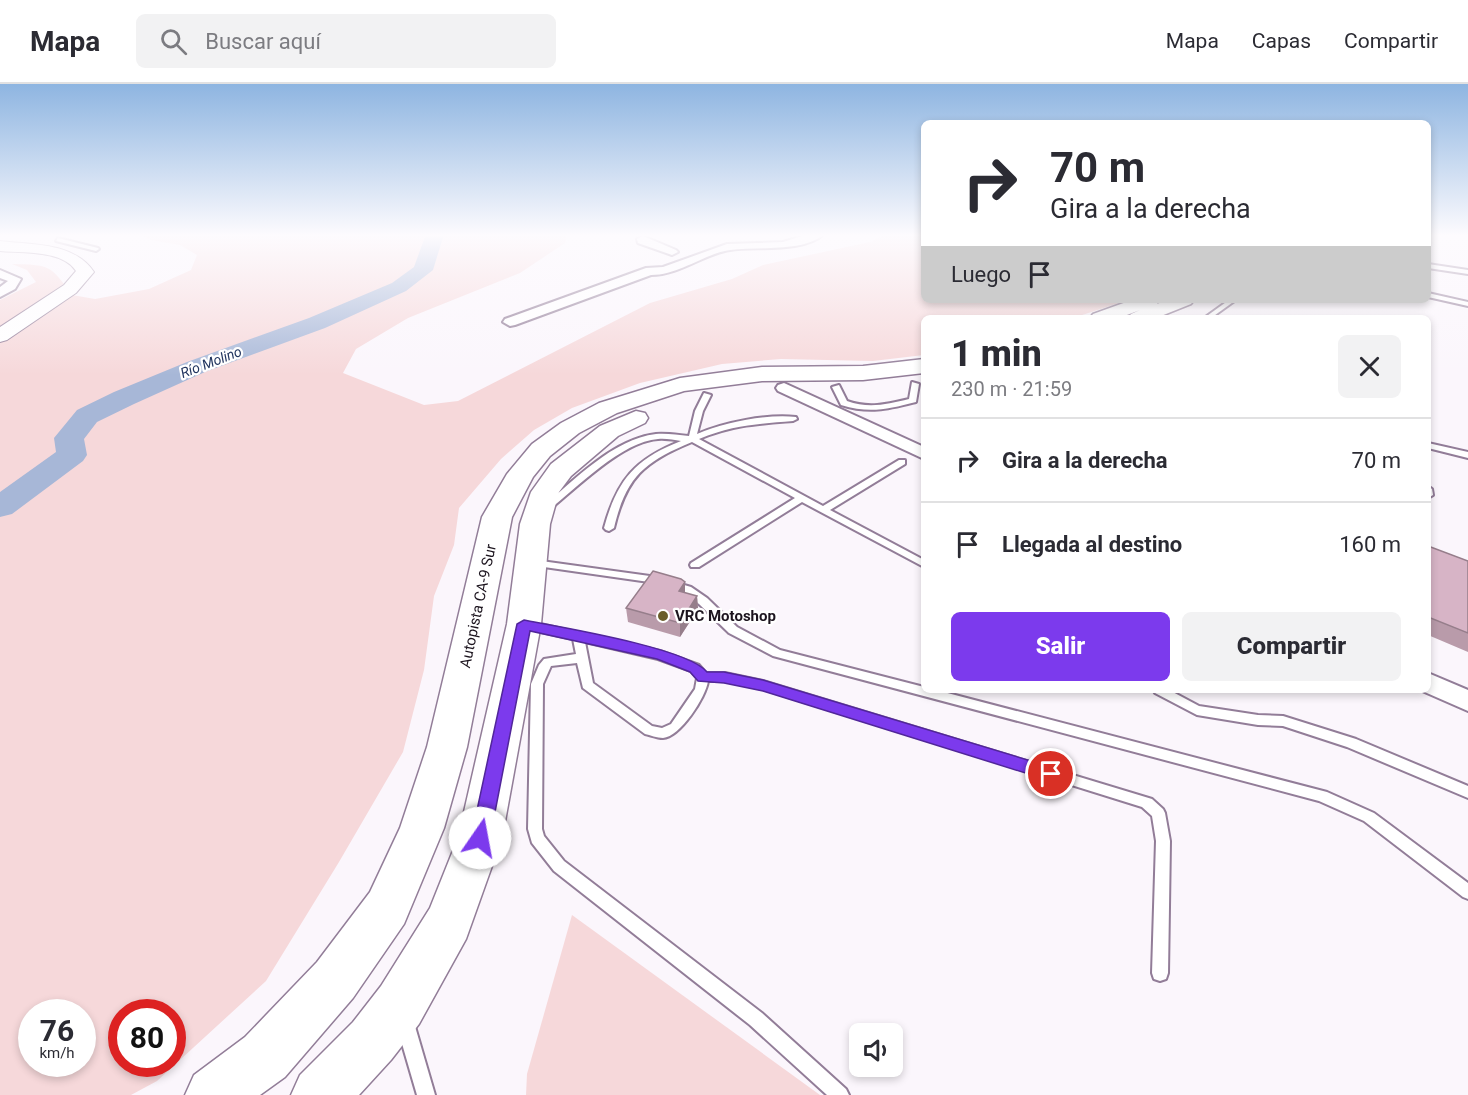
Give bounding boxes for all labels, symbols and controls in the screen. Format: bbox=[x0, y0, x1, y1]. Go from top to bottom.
search box bbox=[136, 14, 556, 68]
text: Mapa bbox=[30, 25, 100, 58]
icon: search bbox=[157, 25, 190, 58]
text: Buscar aquí bbox=[205, 29, 321, 54]
text: Mapa bbox=[1166, 29, 1219, 53]
text: Capas bbox=[1252, 29, 1311, 53]
text: Compartir bbox=[1344, 29, 1438, 53]
text: 70 m bbox=[1050, 143, 1145, 192]
icon: right bbox=[951, 144, 1029, 222]
text: Gira a la derecha bbox=[1050, 193, 1251, 225]
icon: arrive bbox=[1023, 258, 1056, 291]
text: Luego bbox=[951, 262, 1011, 287]
text: 1 min bbox=[951, 333, 1042, 375]
button: close bbox=[1338, 335, 1401, 398]
water label: Río Molino bbox=[178, 343, 244, 381]
text: 230 m · 21:59 bbox=[951, 377, 1072, 401]
icon: right bbox=[951, 444, 984, 477]
text: Gira a la derecha bbox=[1002, 448, 1168, 473]
text: 70 m bbox=[1352, 448, 1401, 473]
icon: arrive bbox=[951, 528, 984, 561]
text: Llegada al destino bbox=[1002, 532, 1182, 557]
text: 160 m bbox=[1339, 532, 1401, 557]
street label: Autopista CA-9 Sur bbox=[456, 543, 500, 669]
place label: VRC Motoshop bbox=[675, 607, 776, 625]
marker: VRC Motoshop bbox=[656, 609, 670, 623]
button: Salir bbox=[951, 612, 1170, 681]
button: Compartir bbox=[1182, 612, 1401, 681]
pin bbox=[1025, 748, 1076, 799]
icon: arrive bbox=[1034, 757, 1067, 790]
position arrow bbox=[448, 806, 512, 870]
speed limit sign: 80 bbox=[108, 999, 186, 1077]
text: 76 bbox=[40, 1013, 74, 1048]
map controls bbox=[849, 1023, 903, 1077]
button: sound bbox=[849, 1023, 903, 1077]
text: km/h bbox=[39, 1044, 75, 1062]

